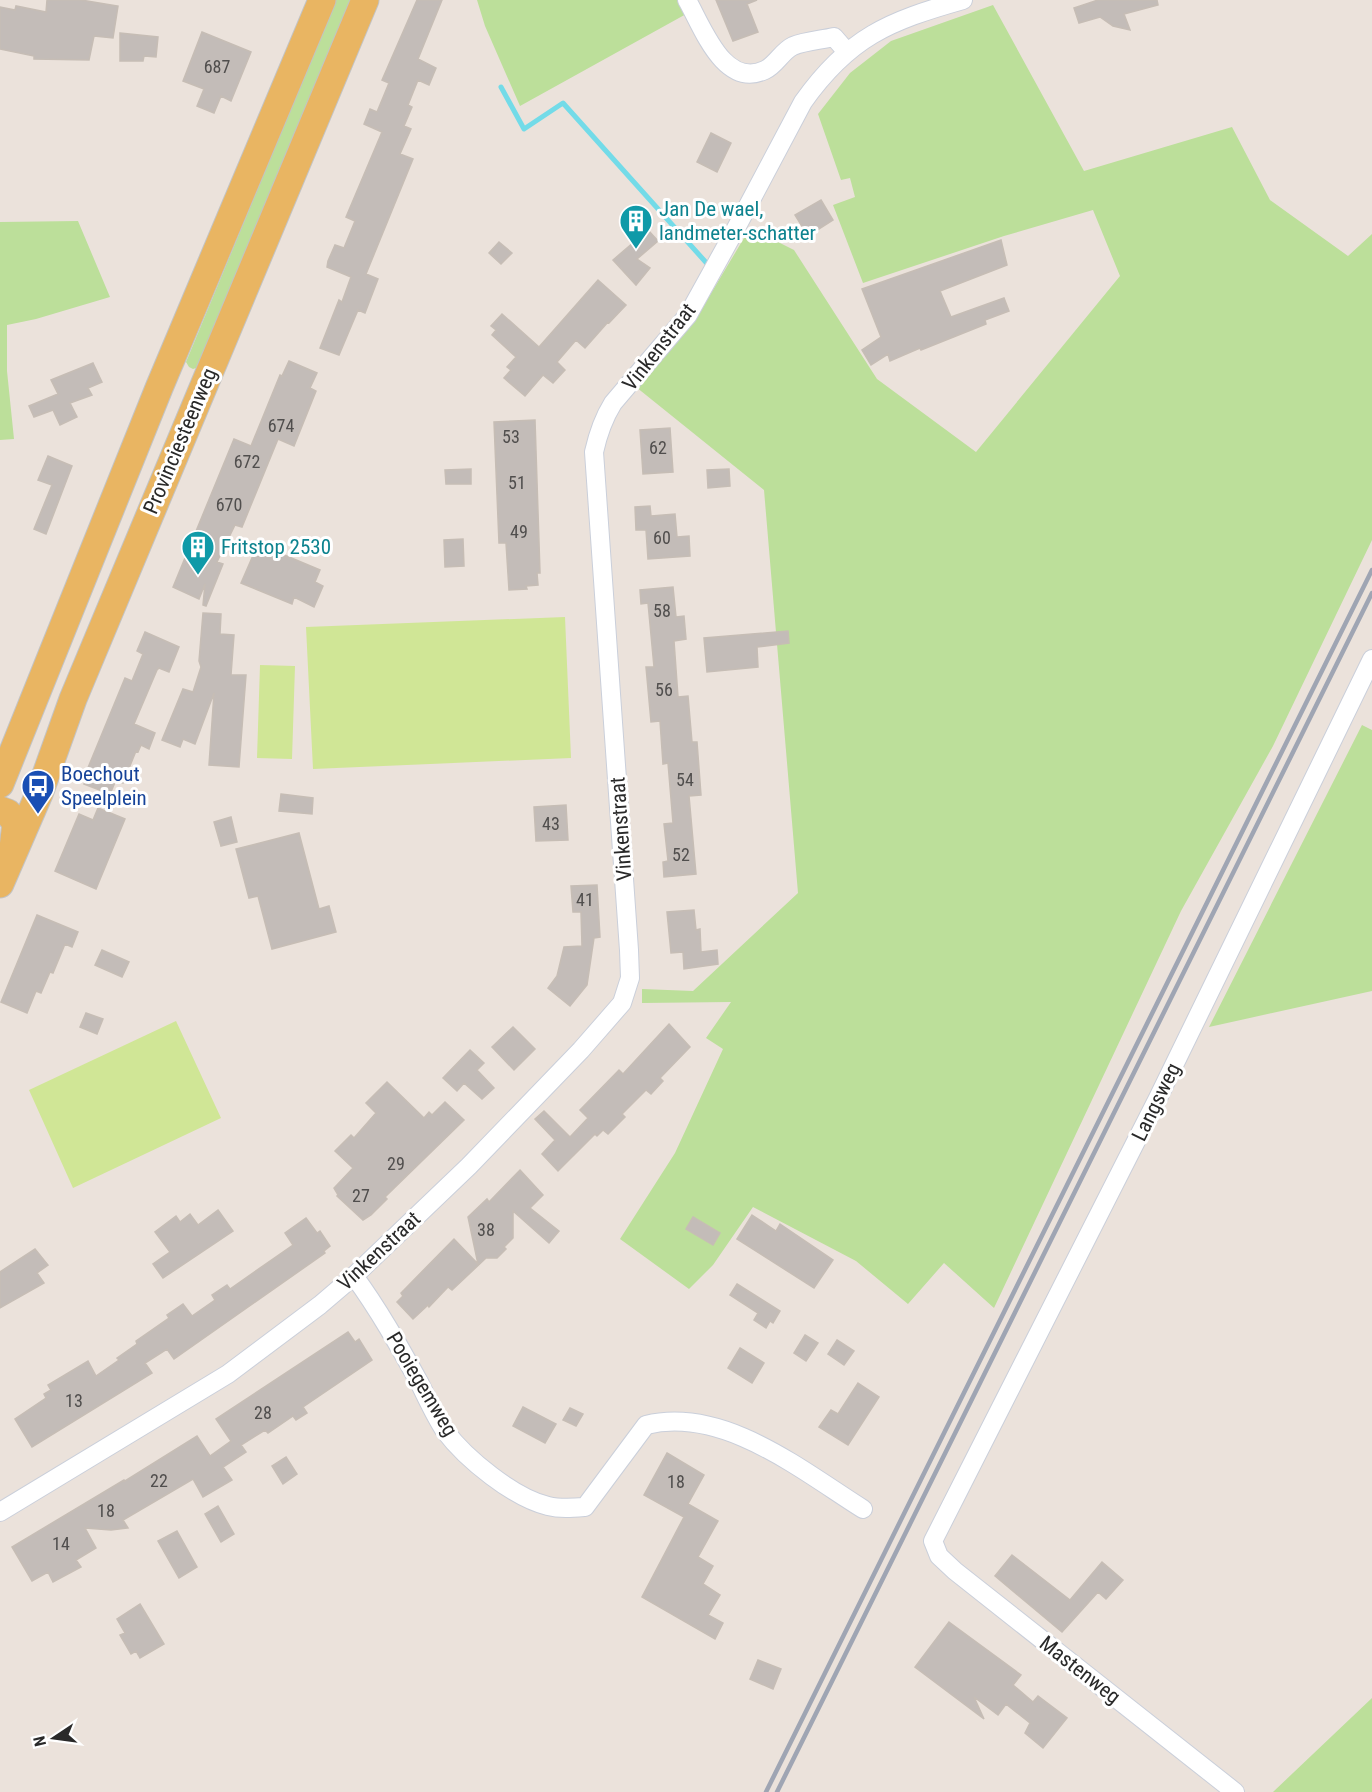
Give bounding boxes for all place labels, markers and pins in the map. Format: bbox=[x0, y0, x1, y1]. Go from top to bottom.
place label: Jan De wael, landmeter-schatter bbox=[659, 197, 816, 245]
building icon: Jan De wael, landmeter-schatter bbox=[618, 203, 654, 250]
building icon: Fritstop 2530 bbox=[180, 529, 216, 576]
place label: Fritstop 2530 bbox=[221, 535, 331, 559]
place label: Boechout Speelplein bbox=[61, 762, 147, 810]
bus stop icon: Boechout Speelplein bbox=[20, 768, 56, 815]

